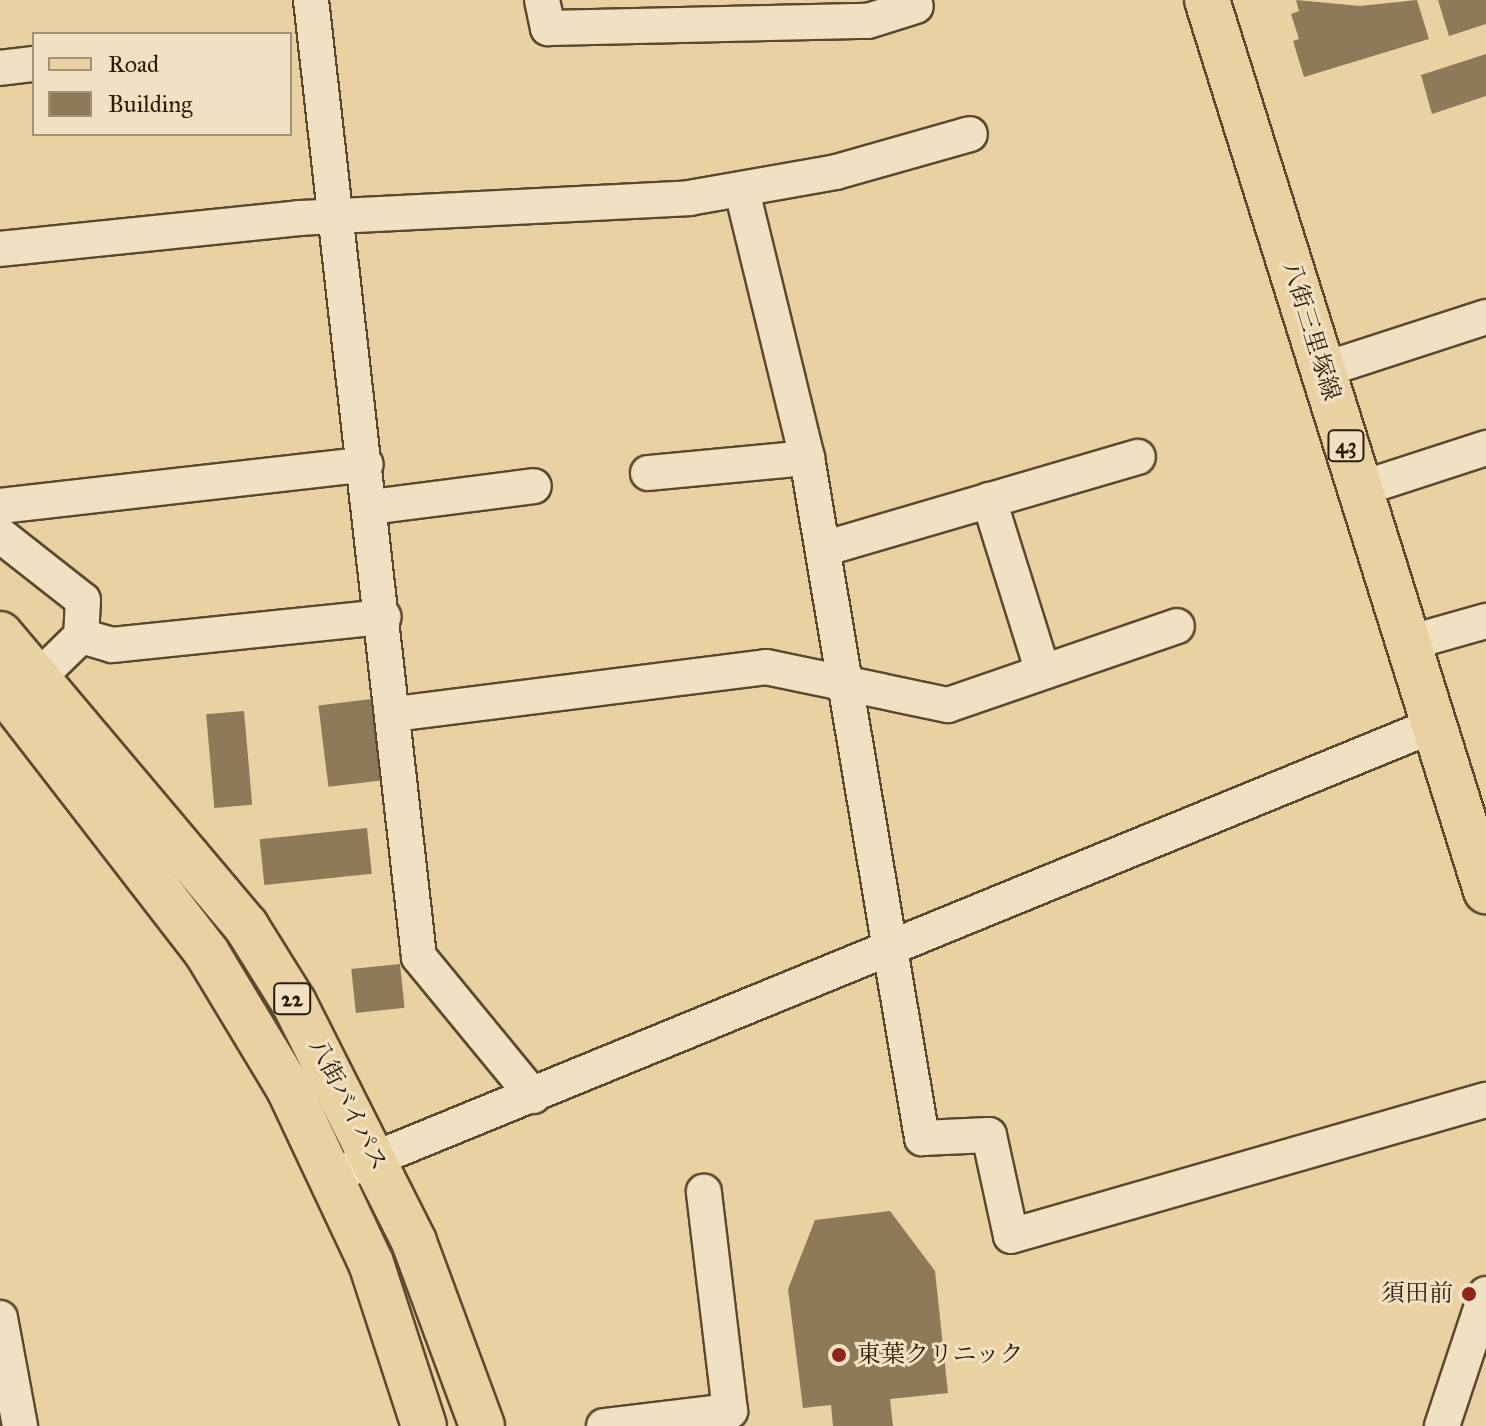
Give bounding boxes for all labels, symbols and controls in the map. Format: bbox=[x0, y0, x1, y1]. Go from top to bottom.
legend bbox=[32, 32, 292, 136]
text: Road bbox=[108, 49, 159, 79]
text: Building bbox=[108, 89, 193, 119]
street label: 八街三里塚線 bbox=[1276, 258, 1346, 404]
road number: 43 bbox=[1326, 428, 1366, 464]
road number: 22 bbox=[272, 981, 312, 1017]
street label: 八街バイパス bbox=[302, 1034, 394, 1176]
place label: 須田前 bbox=[1381, 1280, 1453, 1308]
marker: 須田前 bbox=[1460, 1285, 1478, 1303]
place label: 東葉クリニック bbox=[857, 1341, 1025, 1369]
marker: 東葉クリニック bbox=[828, 1344, 850, 1366]

